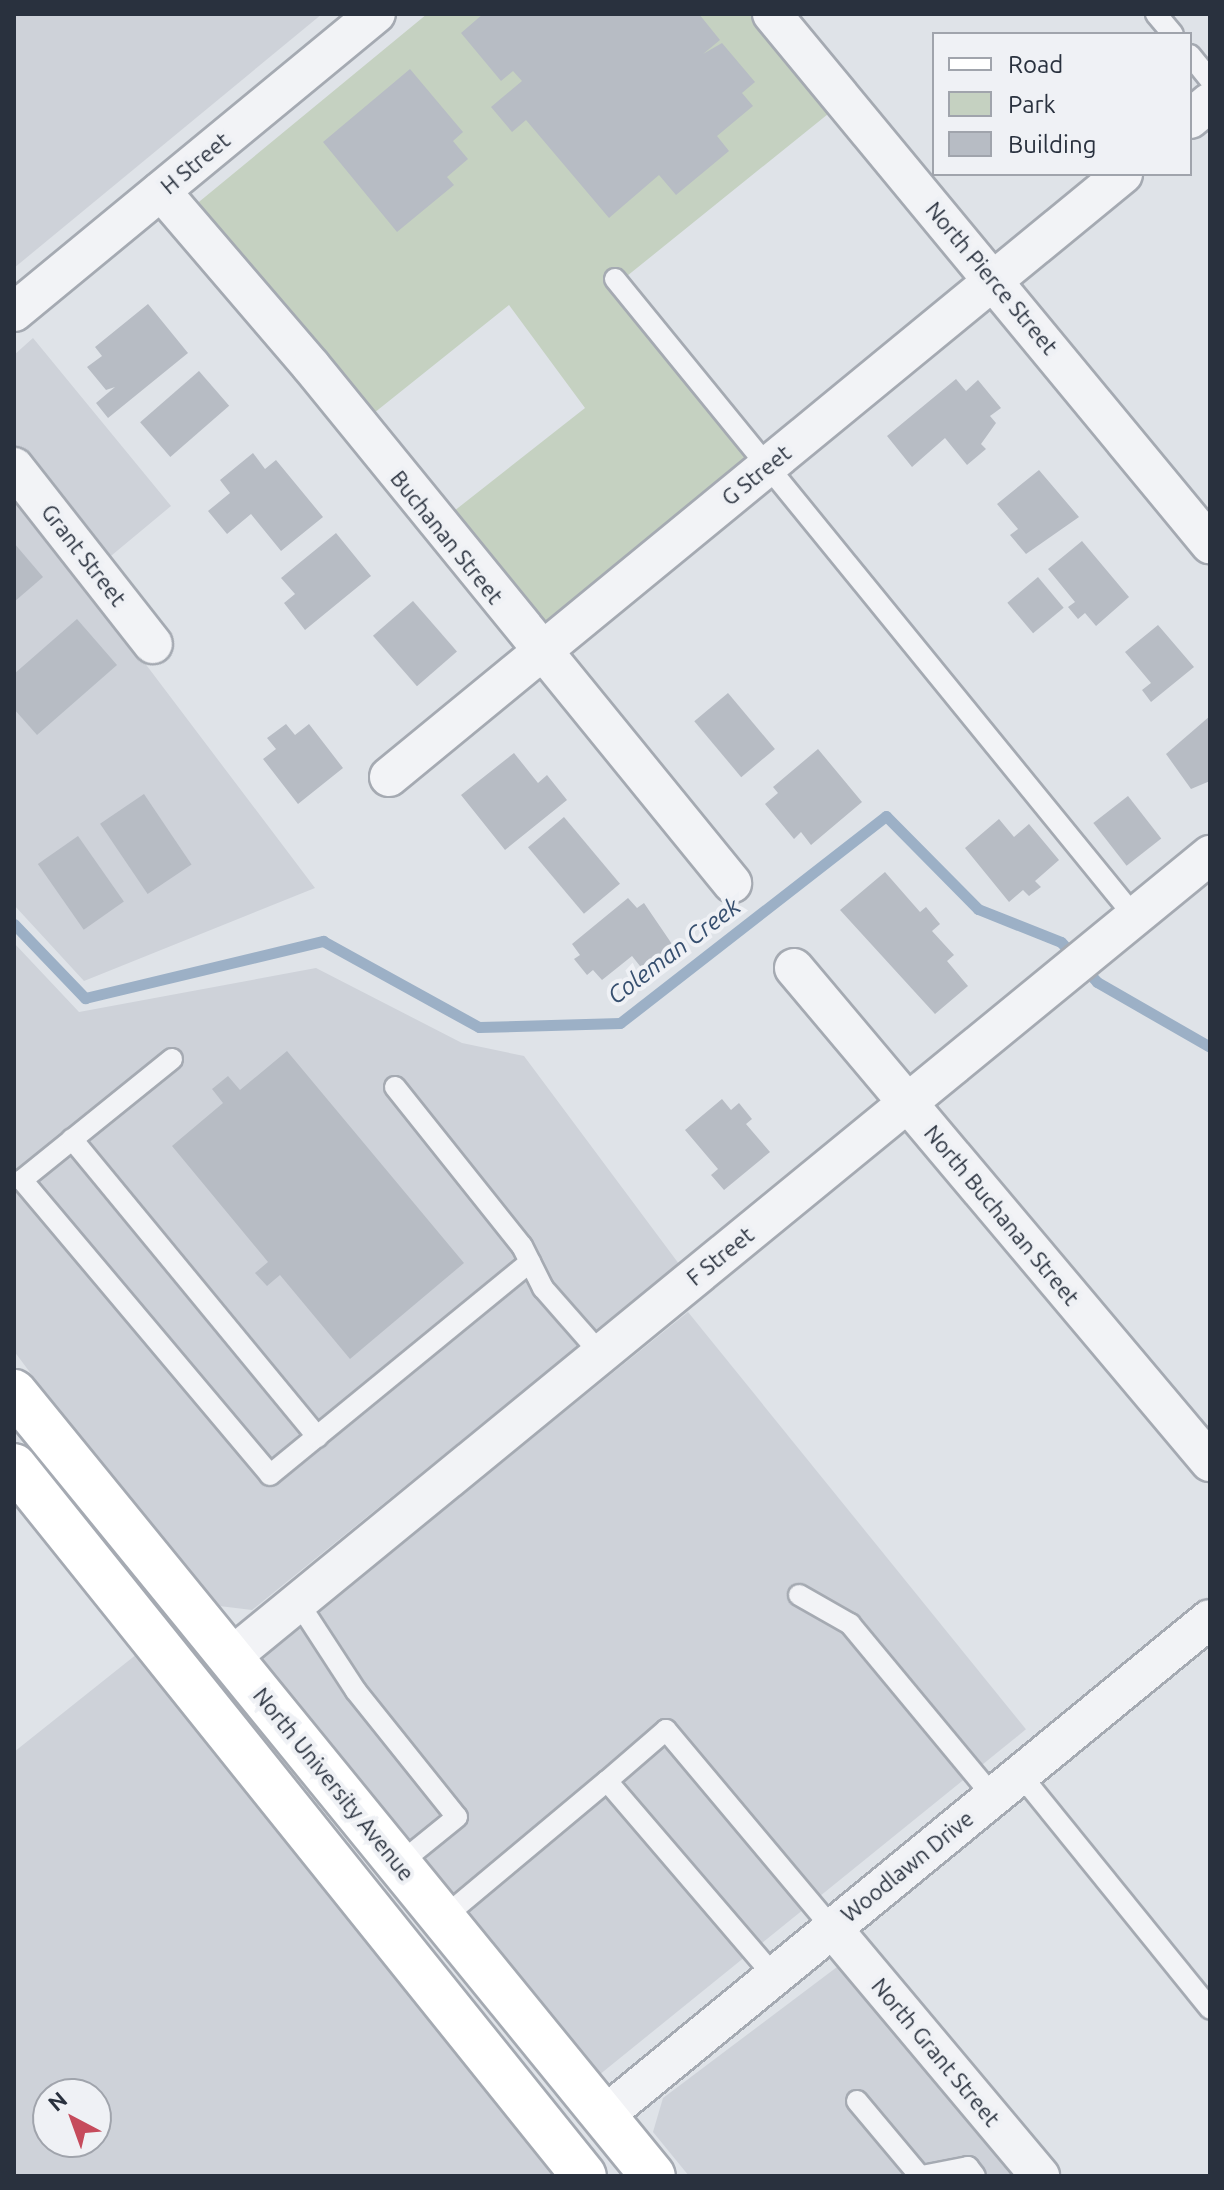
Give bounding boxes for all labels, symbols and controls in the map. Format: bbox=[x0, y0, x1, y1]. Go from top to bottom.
legend bbox=[932, 32, 1192, 176]
text: Road bbox=[1008, 51, 1063, 78]
text: Park bbox=[1008, 91, 1056, 118]
street label: H Street bbox=[155, 127, 235, 199]
text: Building bbox=[1008, 131, 1096, 158]
street label: North Pierce Street bbox=[921, 196, 1063, 360]
street label: G Street bbox=[716, 439, 796, 511]
street label: Buchanan Street bbox=[385, 465, 509, 609]
street label: Grant Street bbox=[36, 499, 132, 611]
water label: Coleman Creek bbox=[602, 892, 746, 1010]
street label: North Buchanan Street bbox=[919, 1120, 1085, 1310]
street label: F Street bbox=[681, 1221, 759, 1291]
street label: North University Avenue bbox=[248, 1682, 420, 1886]
street label: Woodlawn Drive bbox=[836, 1805, 978, 1927]
street label: North Grant Street bbox=[866, 1973, 1006, 2131]
north arrow bbox=[32, 2078, 112, 2158]
text: N bbox=[43, 2086, 72, 2116]

